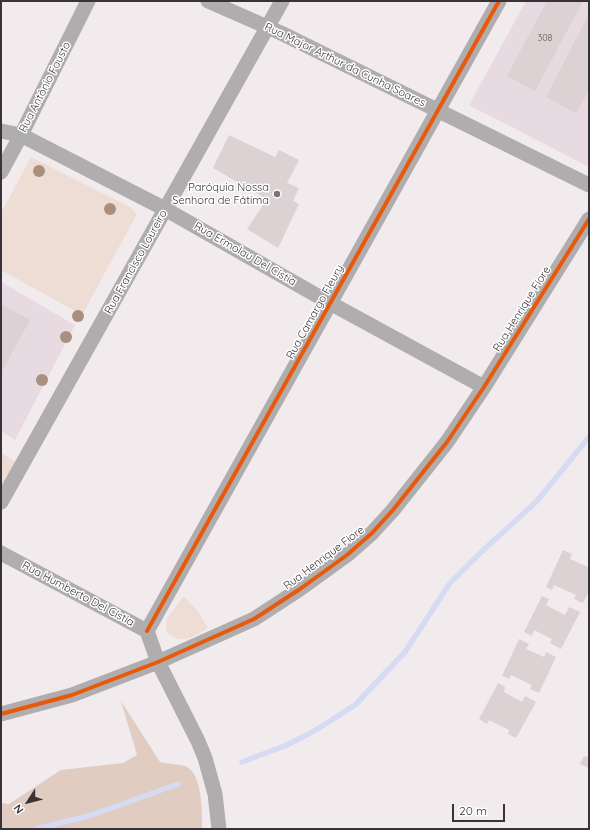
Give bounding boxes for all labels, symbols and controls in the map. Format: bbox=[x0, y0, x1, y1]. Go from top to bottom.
street label: Rua Major Arthur da Cunha Soares bbox=[262, 20, 428, 110]
house number: 308 bbox=[538, 33, 552, 43]
street label: Rua Antônio Fausto bbox=[16, 40, 74, 134]
place label: Paróquia Nossa Senhora de Fátima bbox=[172, 181, 269, 207]
marker: Paróquia Nossa Senhora de Fátima bbox=[272, 189, 282, 199]
street label: Rua Francisco Loureiro bbox=[102, 208, 170, 316]
street label: Rua Ermolau Del Cístia bbox=[192, 219, 298, 289]
street label: Rua Camargo Fleury bbox=[284, 263, 346, 361]
street label: Rua Henrique Fiore bbox=[490, 264, 554, 354]
street label: Rua Henrique Fiore bbox=[281, 523, 367, 593]
street label: Rua Humberto Del Cístia bbox=[20, 559, 136, 629]
north arrow bbox=[8, 782, 48, 822]
scale bar bbox=[454, 796, 507, 822]
text: N bbox=[10, 802, 26, 816]
text: 20 m bbox=[459, 803, 487, 818]

